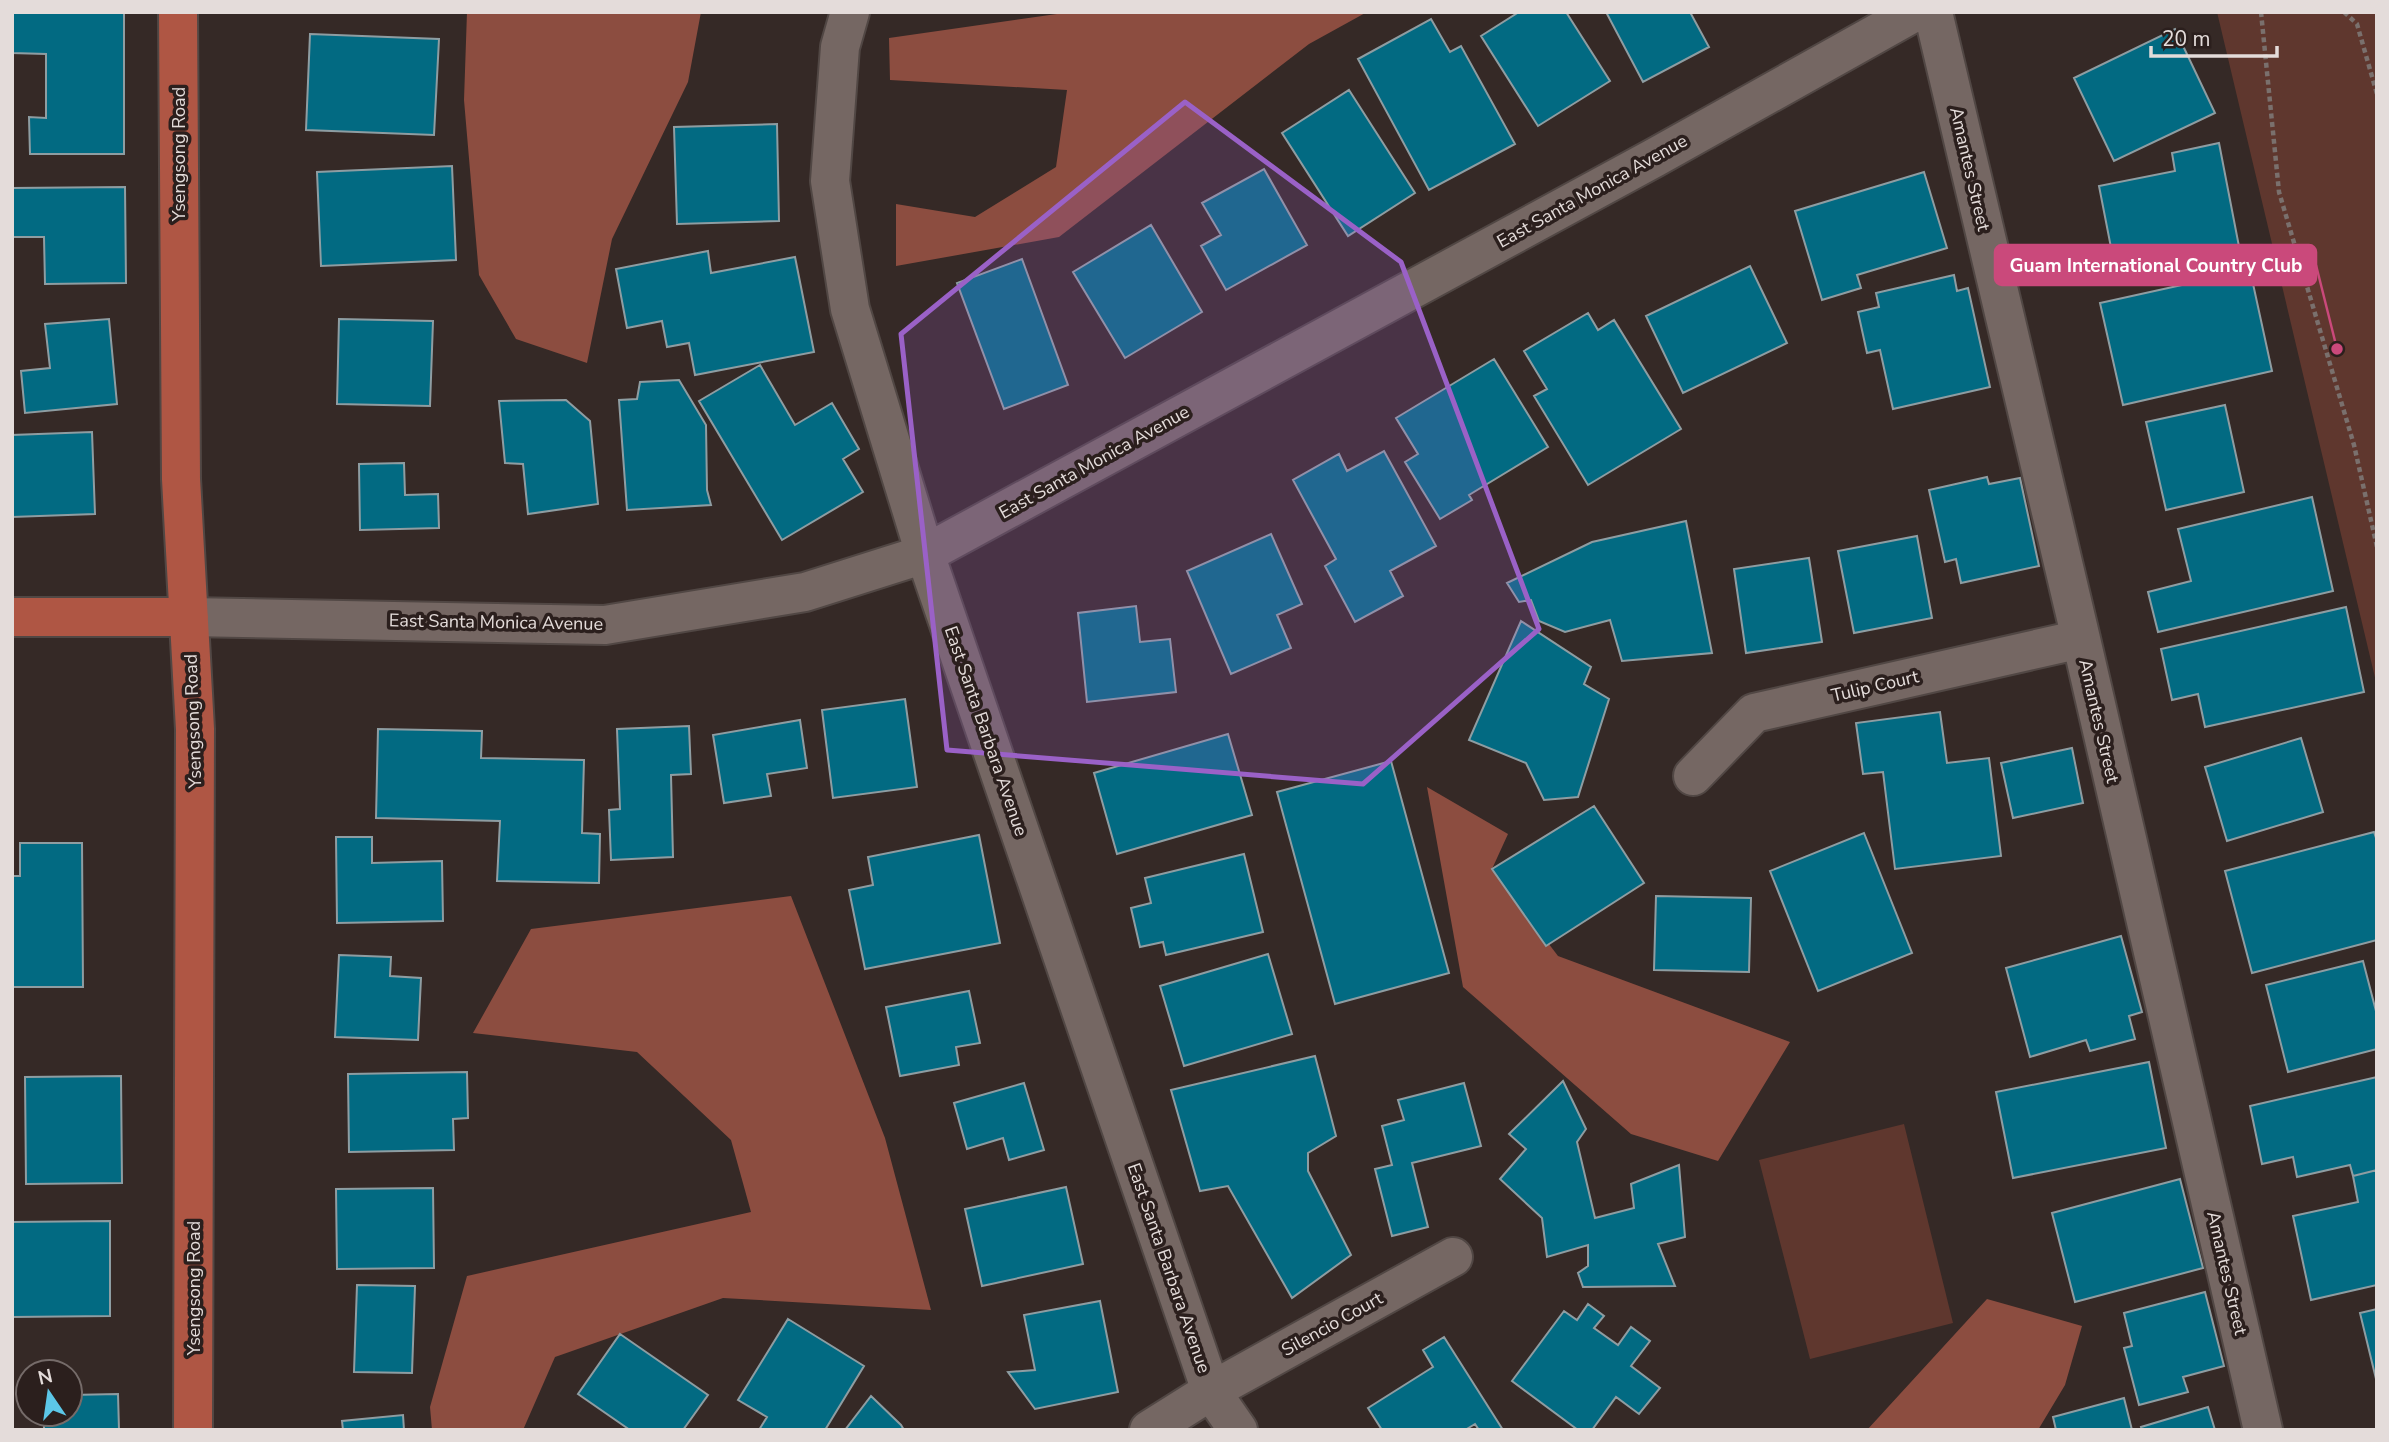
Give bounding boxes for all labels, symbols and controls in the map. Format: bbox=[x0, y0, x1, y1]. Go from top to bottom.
scale bar bbox=[2151, 14, 2277, 58]
text: 20 m bbox=[2162, 25, 2211, 53]
street label: Ysengsong Road bbox=[167, 87, 191, 222]
street label: Amantes Street bbox=[1944, 105, 1996, 234]
street label: East Santa Monica Avenue bbox=[1493, 129, 1691, 253]
callout: Guam International Country Club bbox=[1995, 245, 2316, 285]
text: Guam International Country Club bbox=[2010, 253, 2302, 279]
street label: East Santa Monica Avenue bbox=[995, 400, 1193, 524]
street label: East Santa Monica Avenue bbox=[389, 608, 603, 636]
street label: East Santa Barbara Avenue bbox=[939, 623, 1033, 839]
street label: Ysengsong Road bbox=[179, 653, 207, 790]
street label: Amantes Street bbox=[2073, 657, 2125, 786]
street label: Tulip Court bbox=[1829, 664, 1922, 708]
street label: East Santa Barbara Avenue bbox=[1122, 1160, 1216, 1376]
street label: Amantes Street bbox=[2201, 1209, 2253, 1338]
street label: Ysengsong Road bbox=[182, 1221, 206, 1356]
street label: Silencio Court bbox=[1277, 1286, 1388, 1362]
north arrow bbox=[14, 1358, 84, 1428]
text: N bbox=[36, 1363, 55, 1392]

